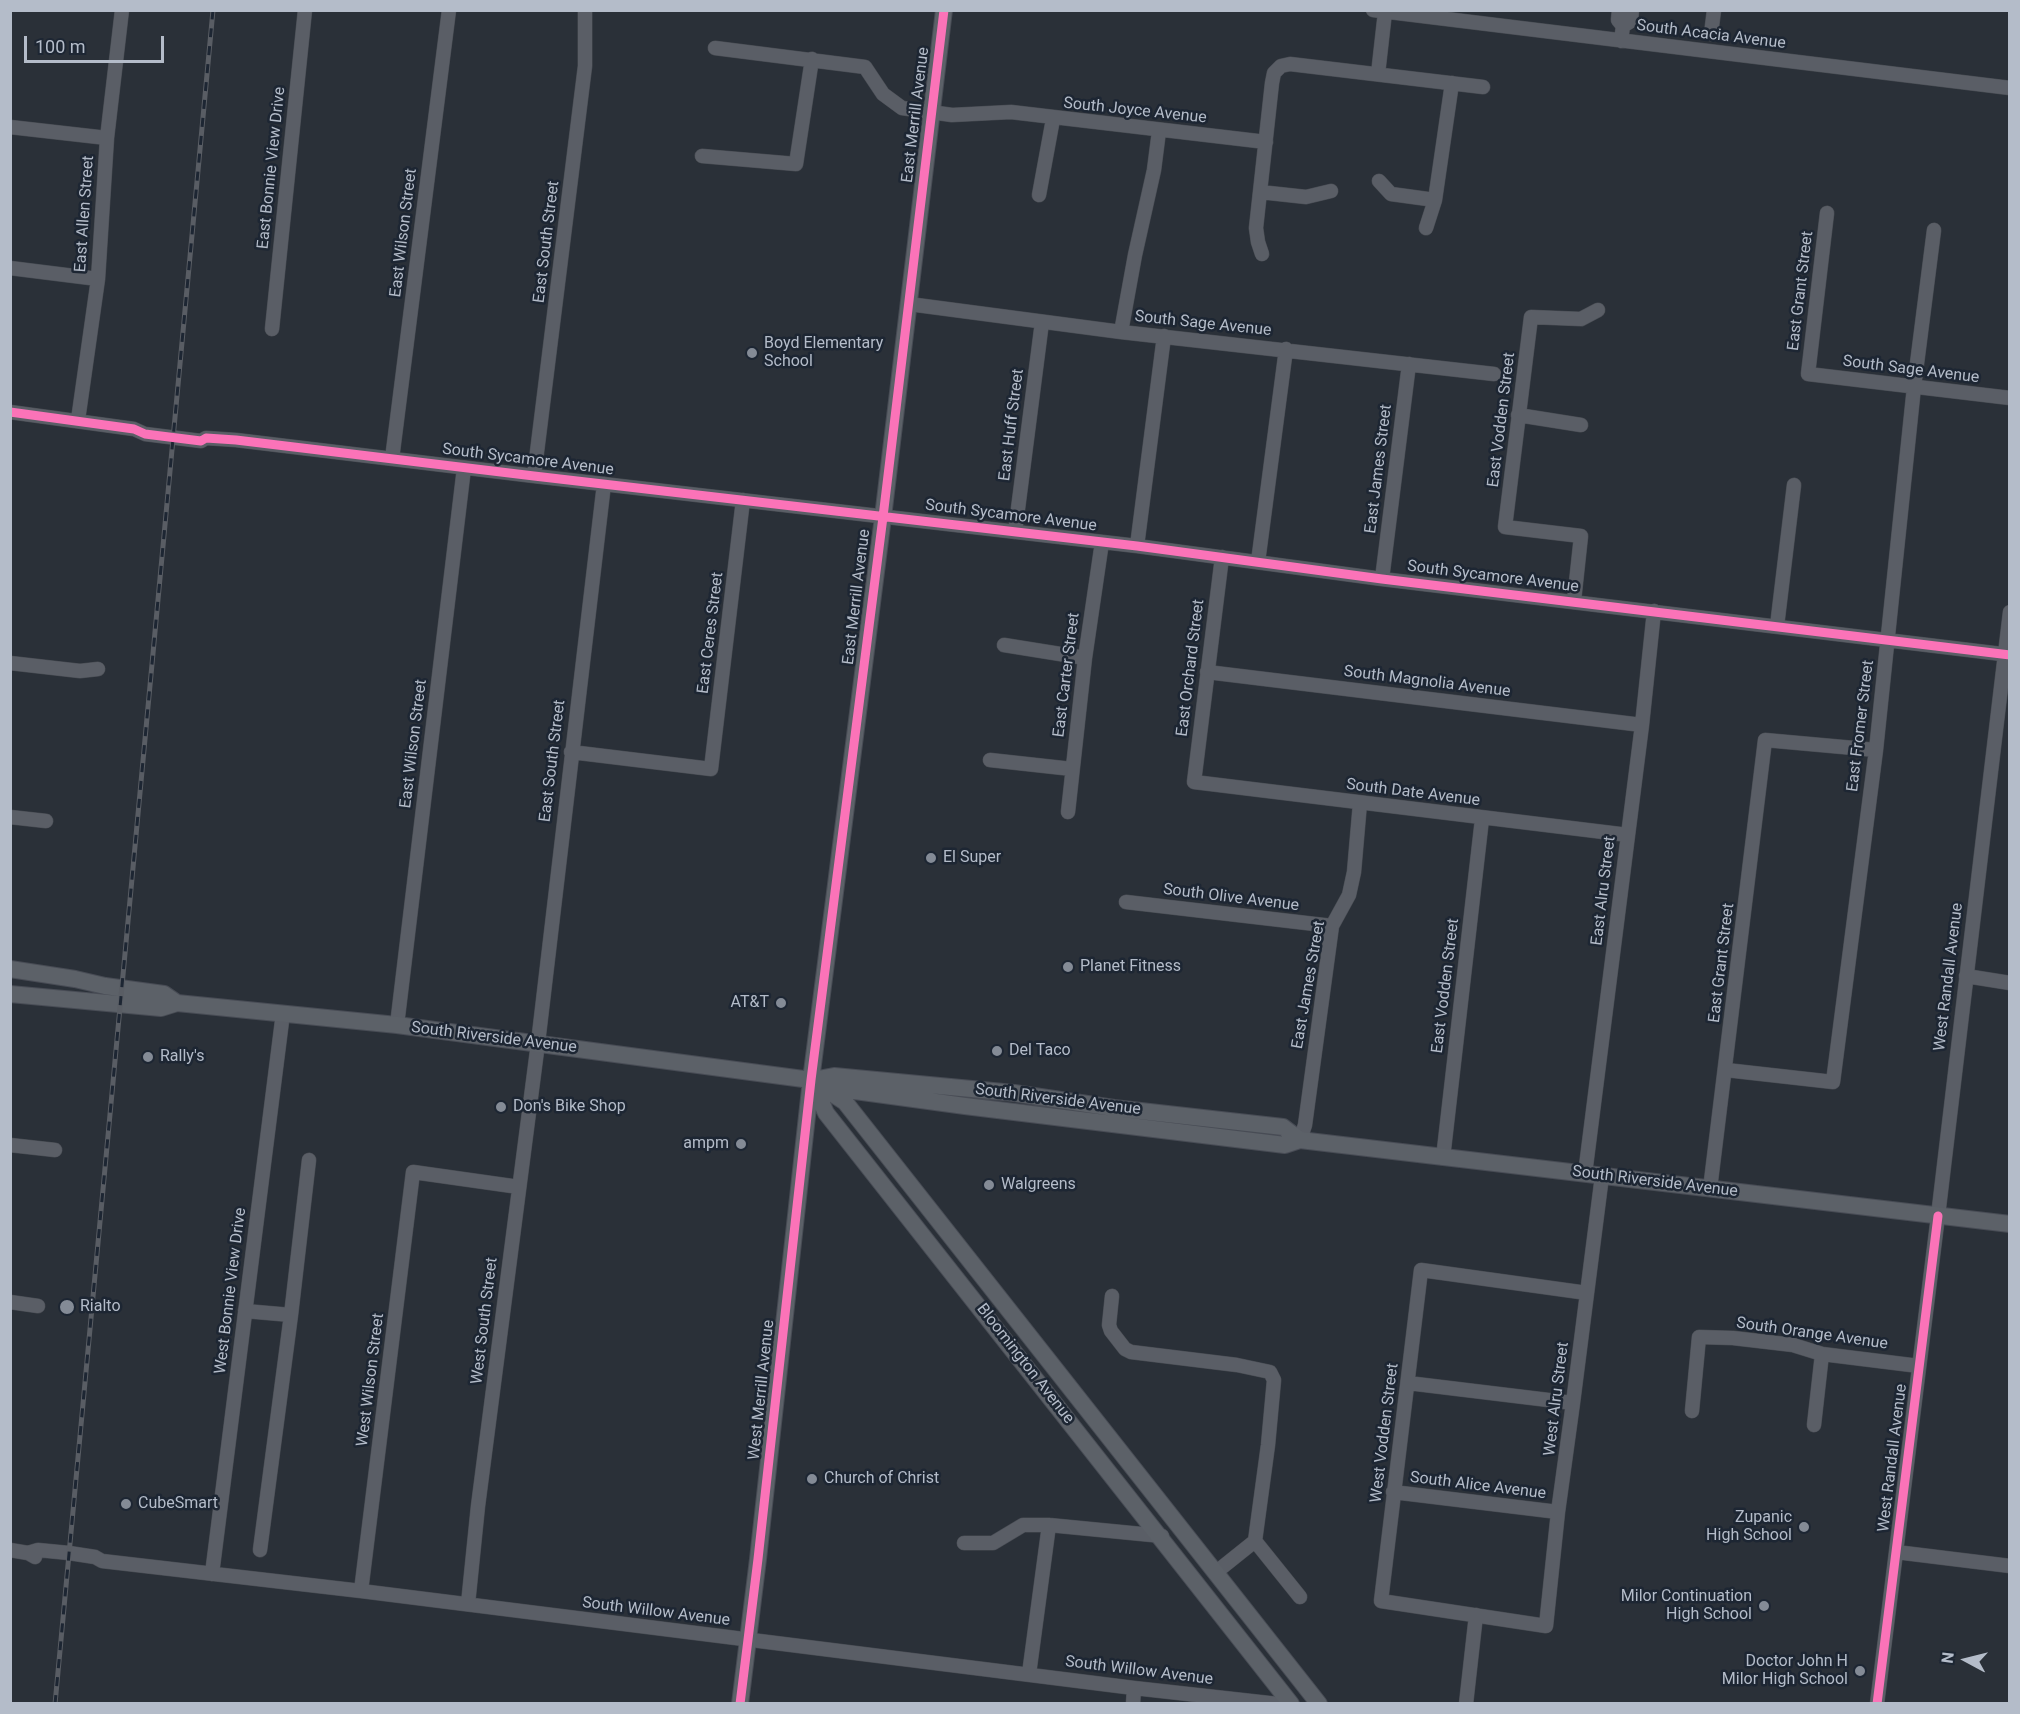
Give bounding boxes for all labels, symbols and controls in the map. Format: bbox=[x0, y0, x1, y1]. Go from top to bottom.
street label: South Acacia Avenue bbox=[1635, 16, 1787, 54]
scale bar bbox=[27, 24, 166, 62]
text: 100 m bbox=[35, 36, 86, 57]
street label: East Merrill Avenue bbox=[898, 46, 934, 184]
street label: East Bonnie View Drive bbox=[254, 86, 290, 250]
street label: South Joyce Avenue bbox=[1062, 94, 1208, 128]
street label: East Allen Street bbox=[71, 155, 99, 273]
street label: East Wilson Street bbox=[387, 167, 421, 299]
street label: East South Street bbox=[530, 180, 564, 304]
street label: East Grant Street bbox=[1784, 230, 1818, 352]
street label: South Sage Avenue bbox=[1134, 307, 1272, 341]
place label: Boyd Elementary School bbox=[764, 334, 883, 372]
marker: Boyd Elementary School bbox=[745, 346, 759, 360]
street label: East Vodden Street bbox=[1484, 351, 1520, 489]
street label: South Sage Avenue bbox=[1842, 352, 1980, 388]
street label: East Huff Street bbox=[996, 368, 1028, 482]
street label: East James Street bbox=[1362, 403, 1396, 535]
street label: South Sycamore Avenue bbox=[441, 440, 615, 480]
street label: South Sycamore Avenue bbox=[924, 496, 1098, 536]
street label: East Merrill Avenue bbox=[839, 528, 875, 666]
street label: South Sycamore Avenue bbox=[1406, 557, 1580, 597]
street label: East Ceres Street bbox=[694, 571, 728, 695]
street label: East Orchard Street bbox=[1173, 598, 1209, 738]
street label: East Carter Street bbox=[1050, 612, 1084, 738]
street label: East Fromer Street bbox=[1843, 659, 1879, 793]
street label: South Magnolia Avenue bbox=[1343, 662, 1511, 702]
street label: East Wilson Street bbox=[397, 678, 431, 810]
street label: East South Street bbox=[536, 699, 570, 823]
street label: South Date Avenue bbox=[1345, 775, 1481, 811]
street label: East Alru Street bbox=[1588, 835, 1620, 947]
place label: El Super bbox=[943, 848, 1001, 868]
marker: El Super bbox=[924, 851, 938, 865]
street label: South Olive Avenue bbox=[1162, 880, 1300, 916]
street label: East Grant Street bbox=[1705, 902, 1739, 1024]
street label: West Randall Avenue bbox=[1930, 902, 1968, 1052]
street label: East Vodden Street bbox=[1428, 917, 1464, 1055]
street label: East James Street bbox=[1288, 919, 1330, 1051]
place label: Planet Fitness bbox=[1080, 957, 1181, 977]
marker: Planet Fitness bbox=[1061, 960, 1075, 974]
place label: AT&T bbox=[731, 993, 769, 1013]
marker: AT&T bbox=[774, 996, 788, 1010]
street label: South Riverside Avenue bbox=[410, 1018, 578, 1058]
place label: Del Taco bbox=[1009, 1041, 1071, 1061]
marker: Del Taco bbox=[990, 1044, 1004, 1058]
place label: Rally's bbox=[160, 1047, 204, 1067]
marker: Rally's bbox=[141, 1050, 155, 1064]
street label: South Riverside Avenue bbox=[974, 1080, 1142, 1120]
place label: Don's Bike Shop bbox=[513, 1097, 626, 1117]
marker: Don's Bike Shop bbox=[494, 1100, 508, 1114]
place label: ampm bbox=[683, 1134, 729, 1154]
marker: ampm bbox=[734, 1137, 748, 1151]
street label: South Riverside Avenue bbox=[1571, 1162, 1739, 1202]
place label: Walgreens bbox=[1001, 1175, 1076, 1195]
marker: Walgreens bbox=[982, 1178, 996, 1192]
street label: West Bonnie View Drive bbox=[211, 1207, 251, 1375]
street label: West South Street bbox=[468, 1257, 502, 1385]
place label: Rialto bbox=[80, 1297, 121, 1317]
marker: Rialto bbox=[58, 1298, 76, 1316]
street label: Bloomington Avenue bbox=[972, 1300, 1078, 1428]
street label: West Wilson Street bbox=[353, 1312, 389, 1448]
street label: South Orange Avenue bbox=[1735, 1314, 1889, 1354]
street label: West Merrill Avenue bbox=[745, 1319, 779, 1461]
street label: West Alru Street bbox=[1540, 1341, 1574, 1457]
street label: West Vodden Street bbox=[1367, 1362, 1403, 1504]
street label: West Randall Avenue bbox=[1874, 1383, 1912, 1533]
street label: South Alice Avenue bbox=[1409, 1468, 1547, 1504]
place label: Church of Christ bbox=[824, 1469, 939, 1489]
marker: Church of Christ bbox=[805, 1472, 819, 1486]
place label: CubeSmart bbox=[138, 1494, 218, 1514]
marker: CubeSmart bbox=[119, 1497, 133, 1511]
place label: Zupanic High School bbox=[1706, 1508, 1792, 1546]
marker: Zupanic High School bbox=[1797, 1520, 1811, 1534]
place label: Milor Continuation High School bbox=[1621, 1587, 1752, 1625]
street label: South Willow Avenue bbox=[581, 1593, 731, 1631]
marker: Milor Continuation High School bbox=[1757, 1599, 1771, 1613]
north arrow bbox=[1936, 1630, 1996, 1690]
text: N bbox=[1938, 1651, 1958, 1665]
street label: South Willow Avenue bbox=[1064, 1652, 1214, 1690]
place label: Doctor John H Milor High School bbox=[1722, 1652, 1848, 1690]
marker: Doctor John H Milor High School bbox=[1853, 1664, 1867, 1678]

